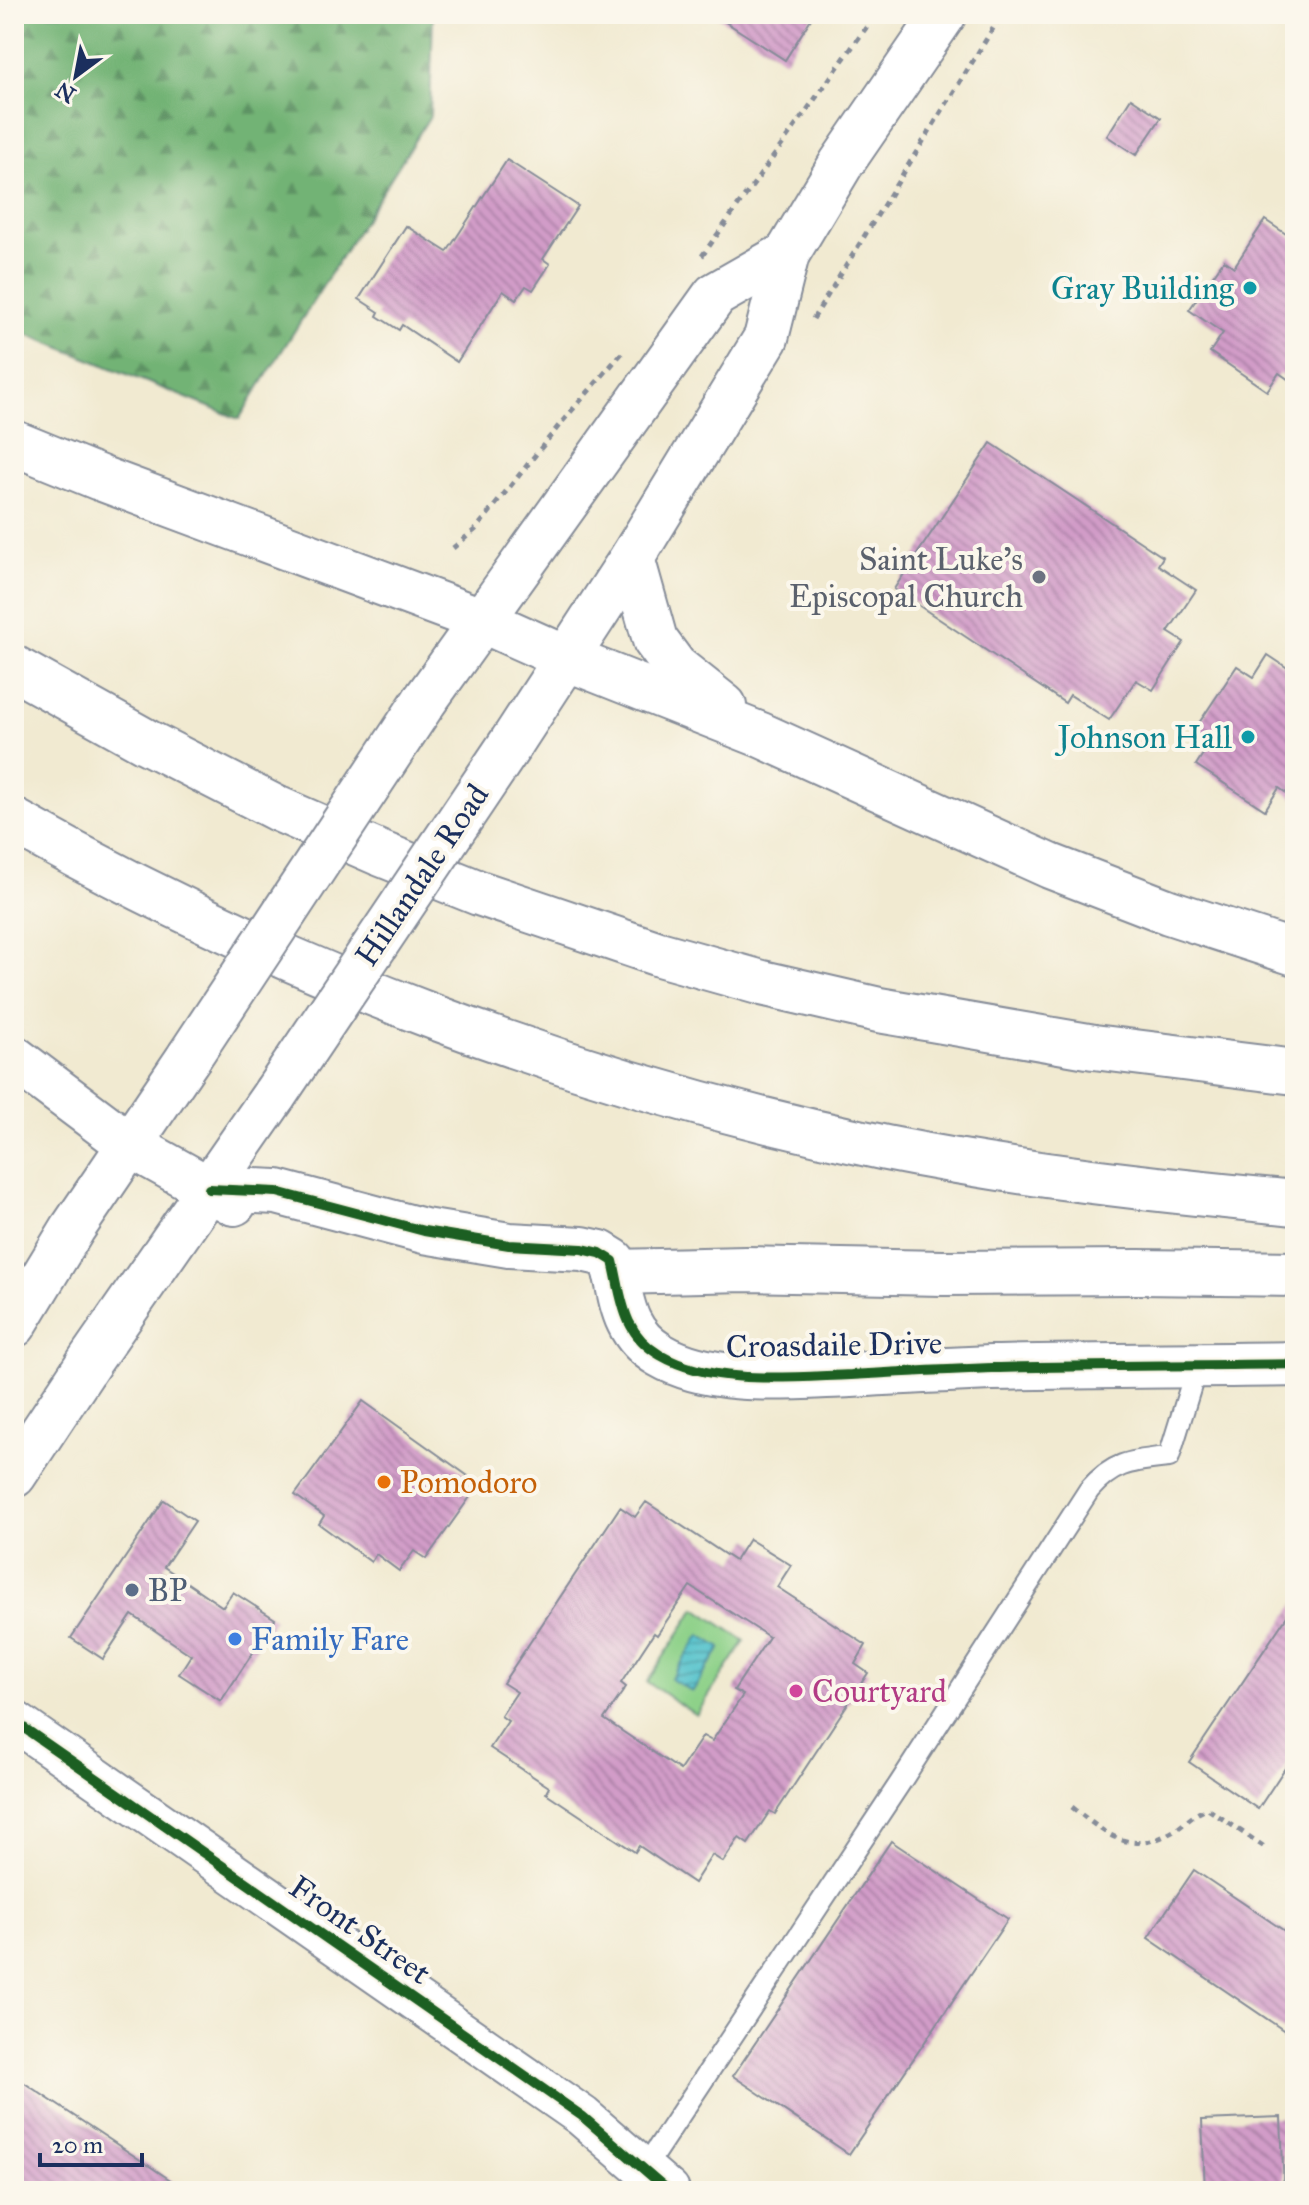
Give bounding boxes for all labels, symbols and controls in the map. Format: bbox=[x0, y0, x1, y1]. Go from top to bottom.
north arrow bbox=[36, 36, 116, 116]
text: N bbox=[50, 76, 81, 109]
place label: Gray Building bbox=[1051, 269, 1235, 308]
marker: Gray Building bbox=[1241, 279, 1259, 297]
place label: Saint Luke's Episcopal Church bbox=[789, 540, 1023, 616]
marker: Saint Luke's Episcopal Church bbox=[1030, 568, 1048, 586]
place label: Johnson Hall bbox=[1055, 718, 1232, 757]
marker: Johnson Hall bbox=[1239, 728, 1257, 746]
street label: Hillandale Road bbox=[347, 777, 497, 973]
street label: Croasdaile Drive bbox=[726, 1324, 942, 1366]
place label: Pomodoro bbox=[400, 1463, 537, 1502]
marker: Pomodoro bbox=[375, 1473, 393, 1491]
place label: BP bbox=[148, 1571, 187, 1610]
marker: BP bbox=[123, 1581, 141, 1599]
place label: Family Fare bbox=[251, 1620, 409, 1659]
marker: Family Fare bbox=[226, 1630, 244, 1648]
place label: Courtyard bbox=[812, 1672, 947, 1711]
marker: Courtyard bbox=[787, 1682, 805, 1700]
street label: Front Street bbox=[282, 1867, 438, 1993]
scale bar bbox=[40, 2117, 142, 2167]
text: 20 m bbox=[52, 2130, 103, 2160]

